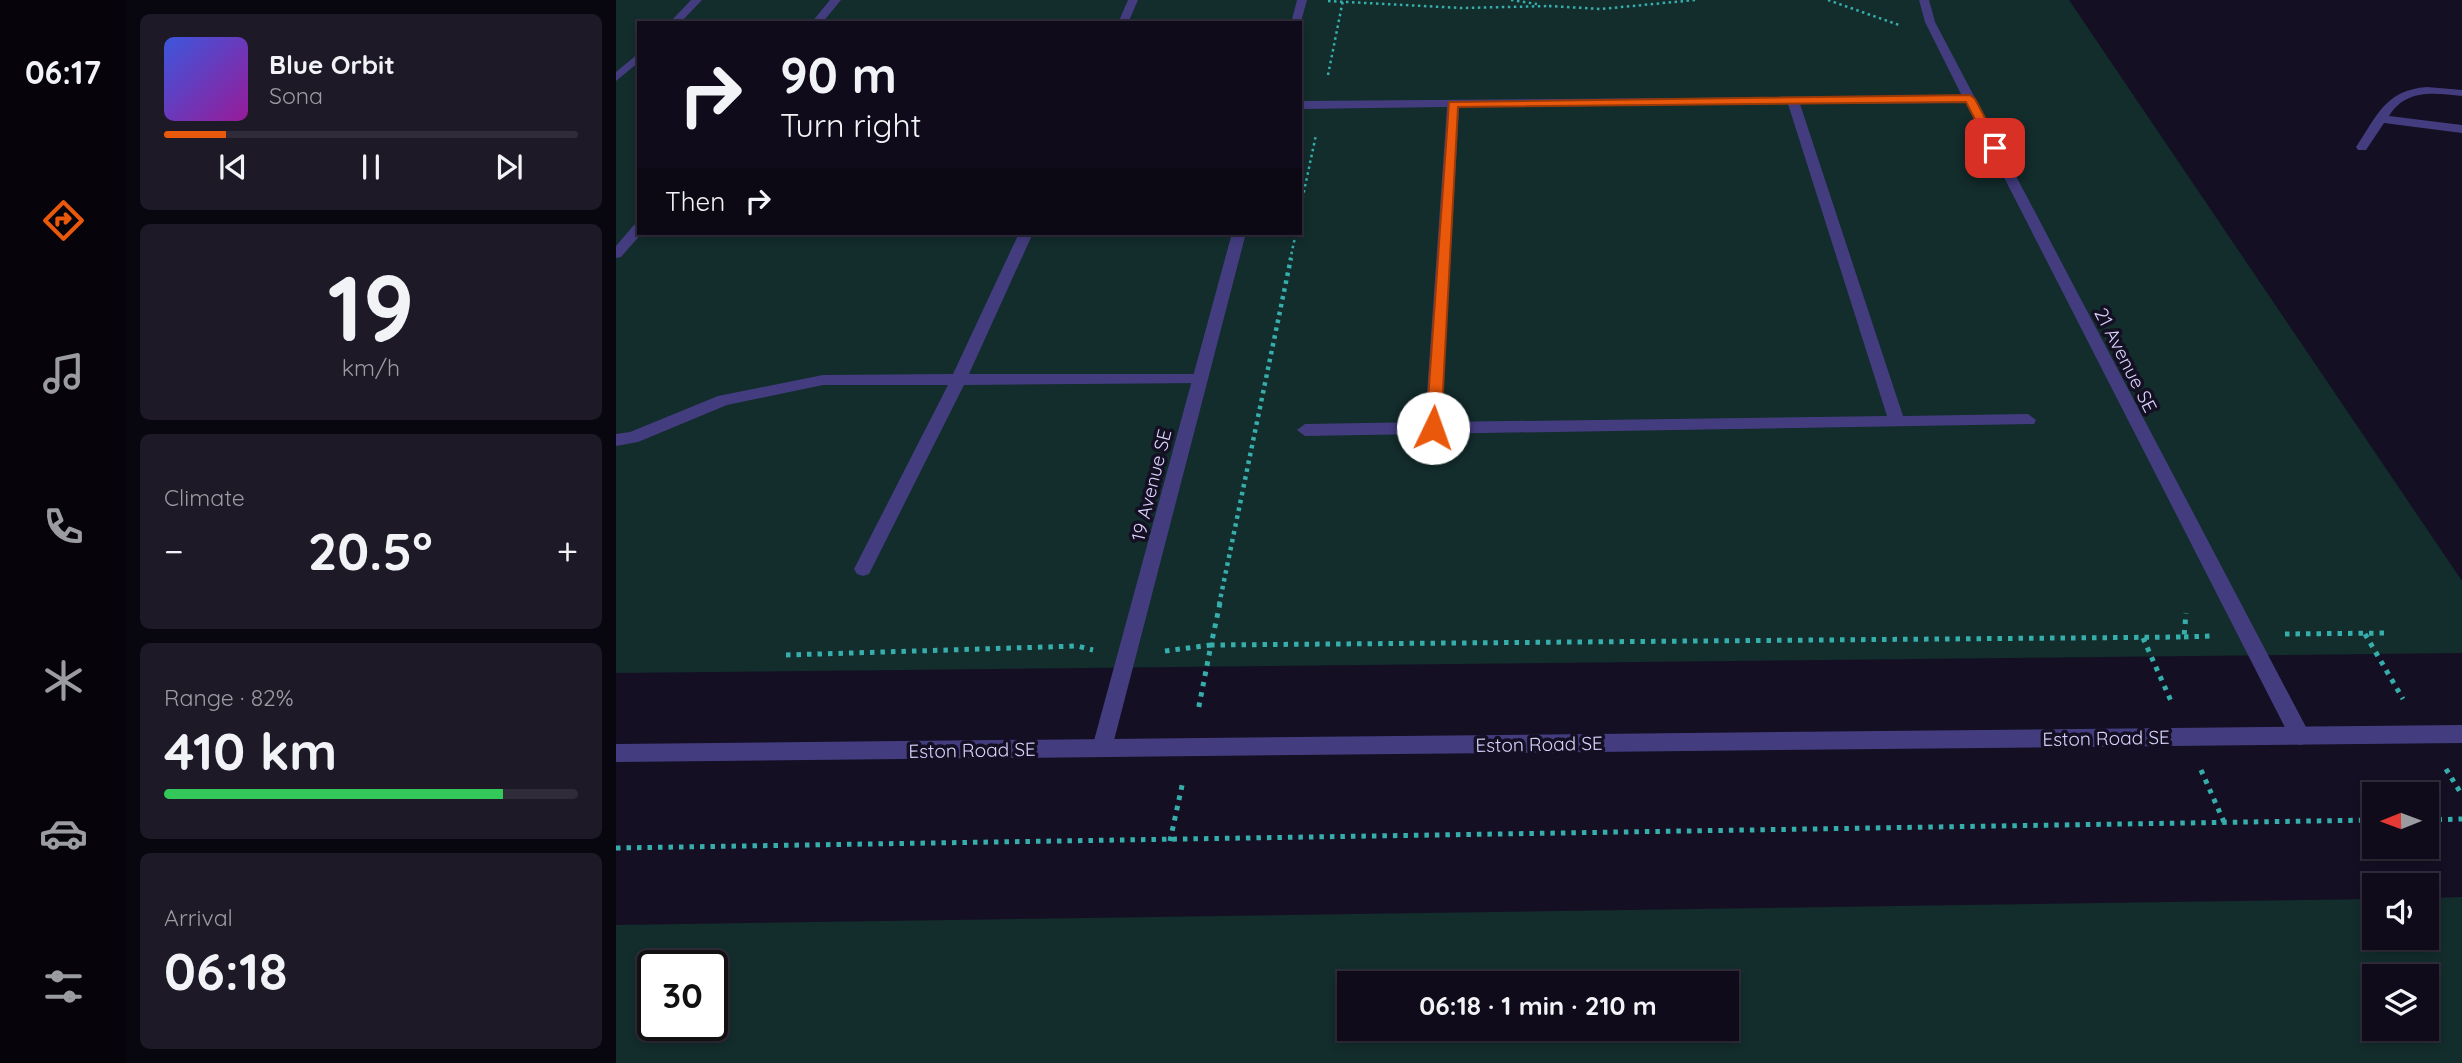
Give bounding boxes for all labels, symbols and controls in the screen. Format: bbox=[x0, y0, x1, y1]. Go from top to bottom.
text: 90 m bbox=[780, 44, 897, 105]
text: Blue Orbit bbox=[269, 48, 395, 81]
icon: right bbox=[665, 49, 756, 140]
text: 06:17 bbox=[25, 52, 101, 92]
text: Sona bbox=[269, 81, 323, 110]
text: Turn right bbox=[780, 105, 921, 145]
pin bbox=[1965, 118, 2025, 178]
icon: arrive bbox=[1976, 129, 2014, 167]
icon: previous bbox=[214, 148, 252, 186]
icon: pause bbox=[352, 148, 390, 186]
icon: next bbox=[490, 148, 528, 186]
icon: right bbox=[739, 182, 777, 220]
text: Then bbox=[665, 185, 725, 218]
icon: directions bbox=[39, 196, 88, 245]
text: 19 bbox=[327, 250, 415, 364]
street label: 21 Avenue SE bbox=[2089, 304, 2163, 416]
icon: music bbox=[39, 349, 88, 398]
text: km/h bbox=[342, 353, 400, 382]
position arrow bbox=[1396, 391, 1470, 465]
street label: 19 Avenue SE bbox=[1126, 427, 1176, 543]
text: Climate bbox=[164, 483, 245, 512]
icon: phone bbox=[39, 502, 88, 551]
text: 20.5° bbox=[308, 518, 433, 583]
text: − bbox=[164, 527, 184, 575]
text: + bbox=[557, 527, 578, 575]
icon: climate bbox=[39, 656, 88, 705]
text: Range · 82% bbox=[164, 683, 294, 712]
text: 410 km bbox=[164, 718, 337, 783]
street label: Eston Road SE bbox=[2042, 725, 2170, 751]
street label: Eston Road SE bbox=[1475, 731, 1603, 757]
street label: Eston Road SE bbox=[908, 737, 1036, 763]
north arrow bbox=[2362, 782, 2440, 859]
map controls bbox=[2362, 782, 2439, 1041]
icon: car bbox=[39, 809, 88, 858]
button: sound bbox=[2362, 873, 2439, 950]
text: Arrival bbox=[164, 903, 233, 932]
text: 06:18 bbox=[164, 938, 288, 1003]
speed limit sign: 30 bbox=[637, 950, 728, 1041]
icon: filters bbox=[39, 962, 88, 1011]
button: layers bbox=[2362, 964, 2439, 1041]
text: 06:18 · 1 min · 210 m bbox=[1419, 989, 1657, 1022]

